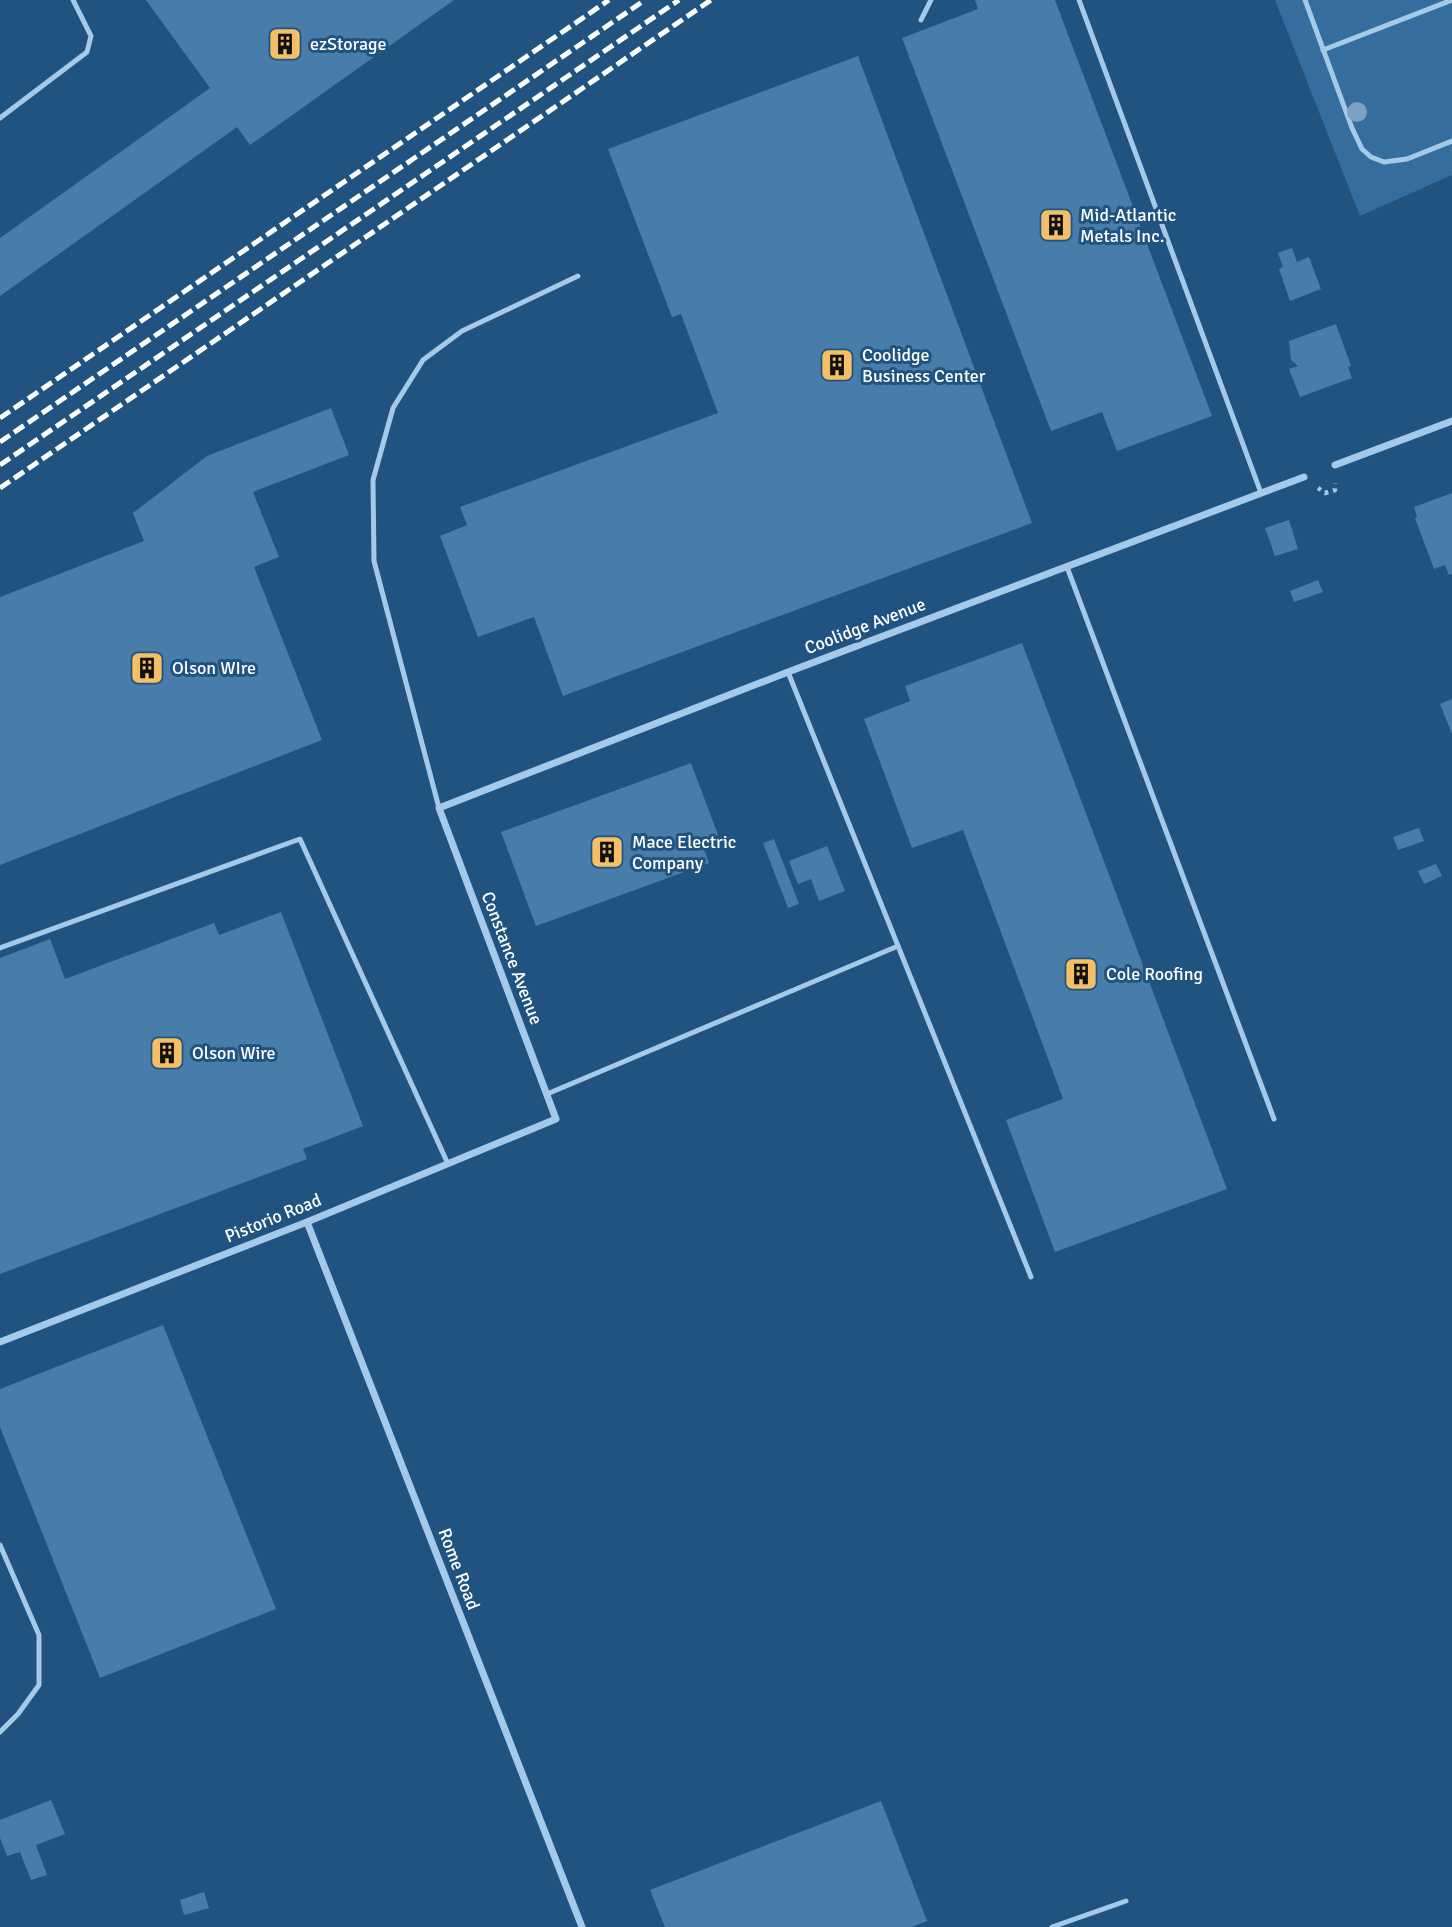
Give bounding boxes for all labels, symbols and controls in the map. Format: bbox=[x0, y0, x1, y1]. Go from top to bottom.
building icon: ezStorage bbox=[266, 25, 304, 63]
place label: ezStorage bbox=[310, 33, 387, 55]
place label: Mid-Atlantic Metals Inc. bbox=[1080, 204, 1176, 247]
building icon: Mid-Atlantic Metals Inc. bbox=[1037, 206, 1075, 244]
place label: Coolidge Business Center bbox=[862, 344, 986, 387]
building icon: Coolidge Business Center bbox=[818, 346, 856, 384]
street label: Coolidge Avenue bbox=[801, 593, 929, 659]
building icon: Olson WIre bbox=[128, 649, 166, 687]
place label: Olson WIre bbox=[172, 657, 256, 679]
place label: Mace Electric Company bbox=[632, 831, 736, 874]
building icon: Mace Electric Company bbox=[588, 833, 626, 871]
street label: Constance Avenue bbox=[477, 888, 547, 1028]
building icon: Cole Roofing bbox=[1062, 955, 1100, 993]
place label: Cole Roofing bbox=[1106, 963, 1203, 985]
building icon: Olson Wire bbox=[148, 1034, 186, 1072]
place label: Olson Wire bbox=[192, 1042, 276, 1064]
street label: Pistorio Road bbox=[222, 1189, 324, 1247]
street label: Rome Road bbox=[433, 1525, 485, 1613]

